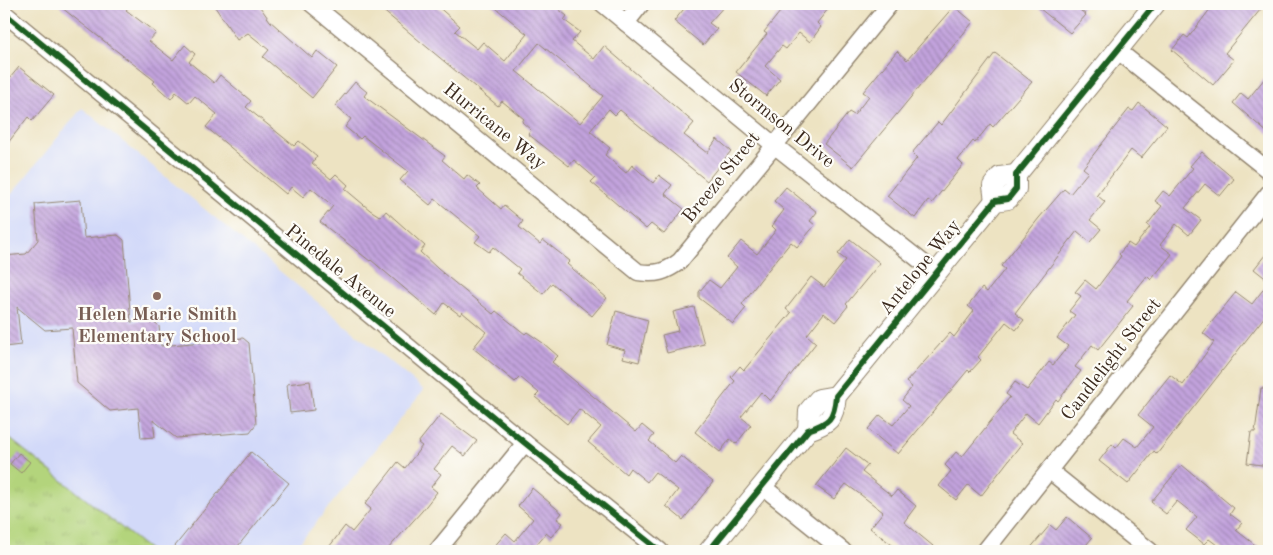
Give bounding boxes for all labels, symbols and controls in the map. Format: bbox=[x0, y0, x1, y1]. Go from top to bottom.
street label: Stormson Drive bbox=[725, 76, 837, 172]
street label: Hurricane Way bbox=[439, 80, 549, 174]
street label: Breeze Street bbox=[680, 129, 764, 227]
street label: Antelope Way bbox=[877, 217, 965, 319]
street label: Pinedale Avenue bbox=[281, 222, 399, 322]
marker: Helen Marie Smith Elementary School bbox=[151, 290, 163, 302]
street label: Candlelight Street bbox=[1059, 295, 1165, 425]
place label: Helen Marie Smith Elementary School bbox=[77, 306, 237, 347]

